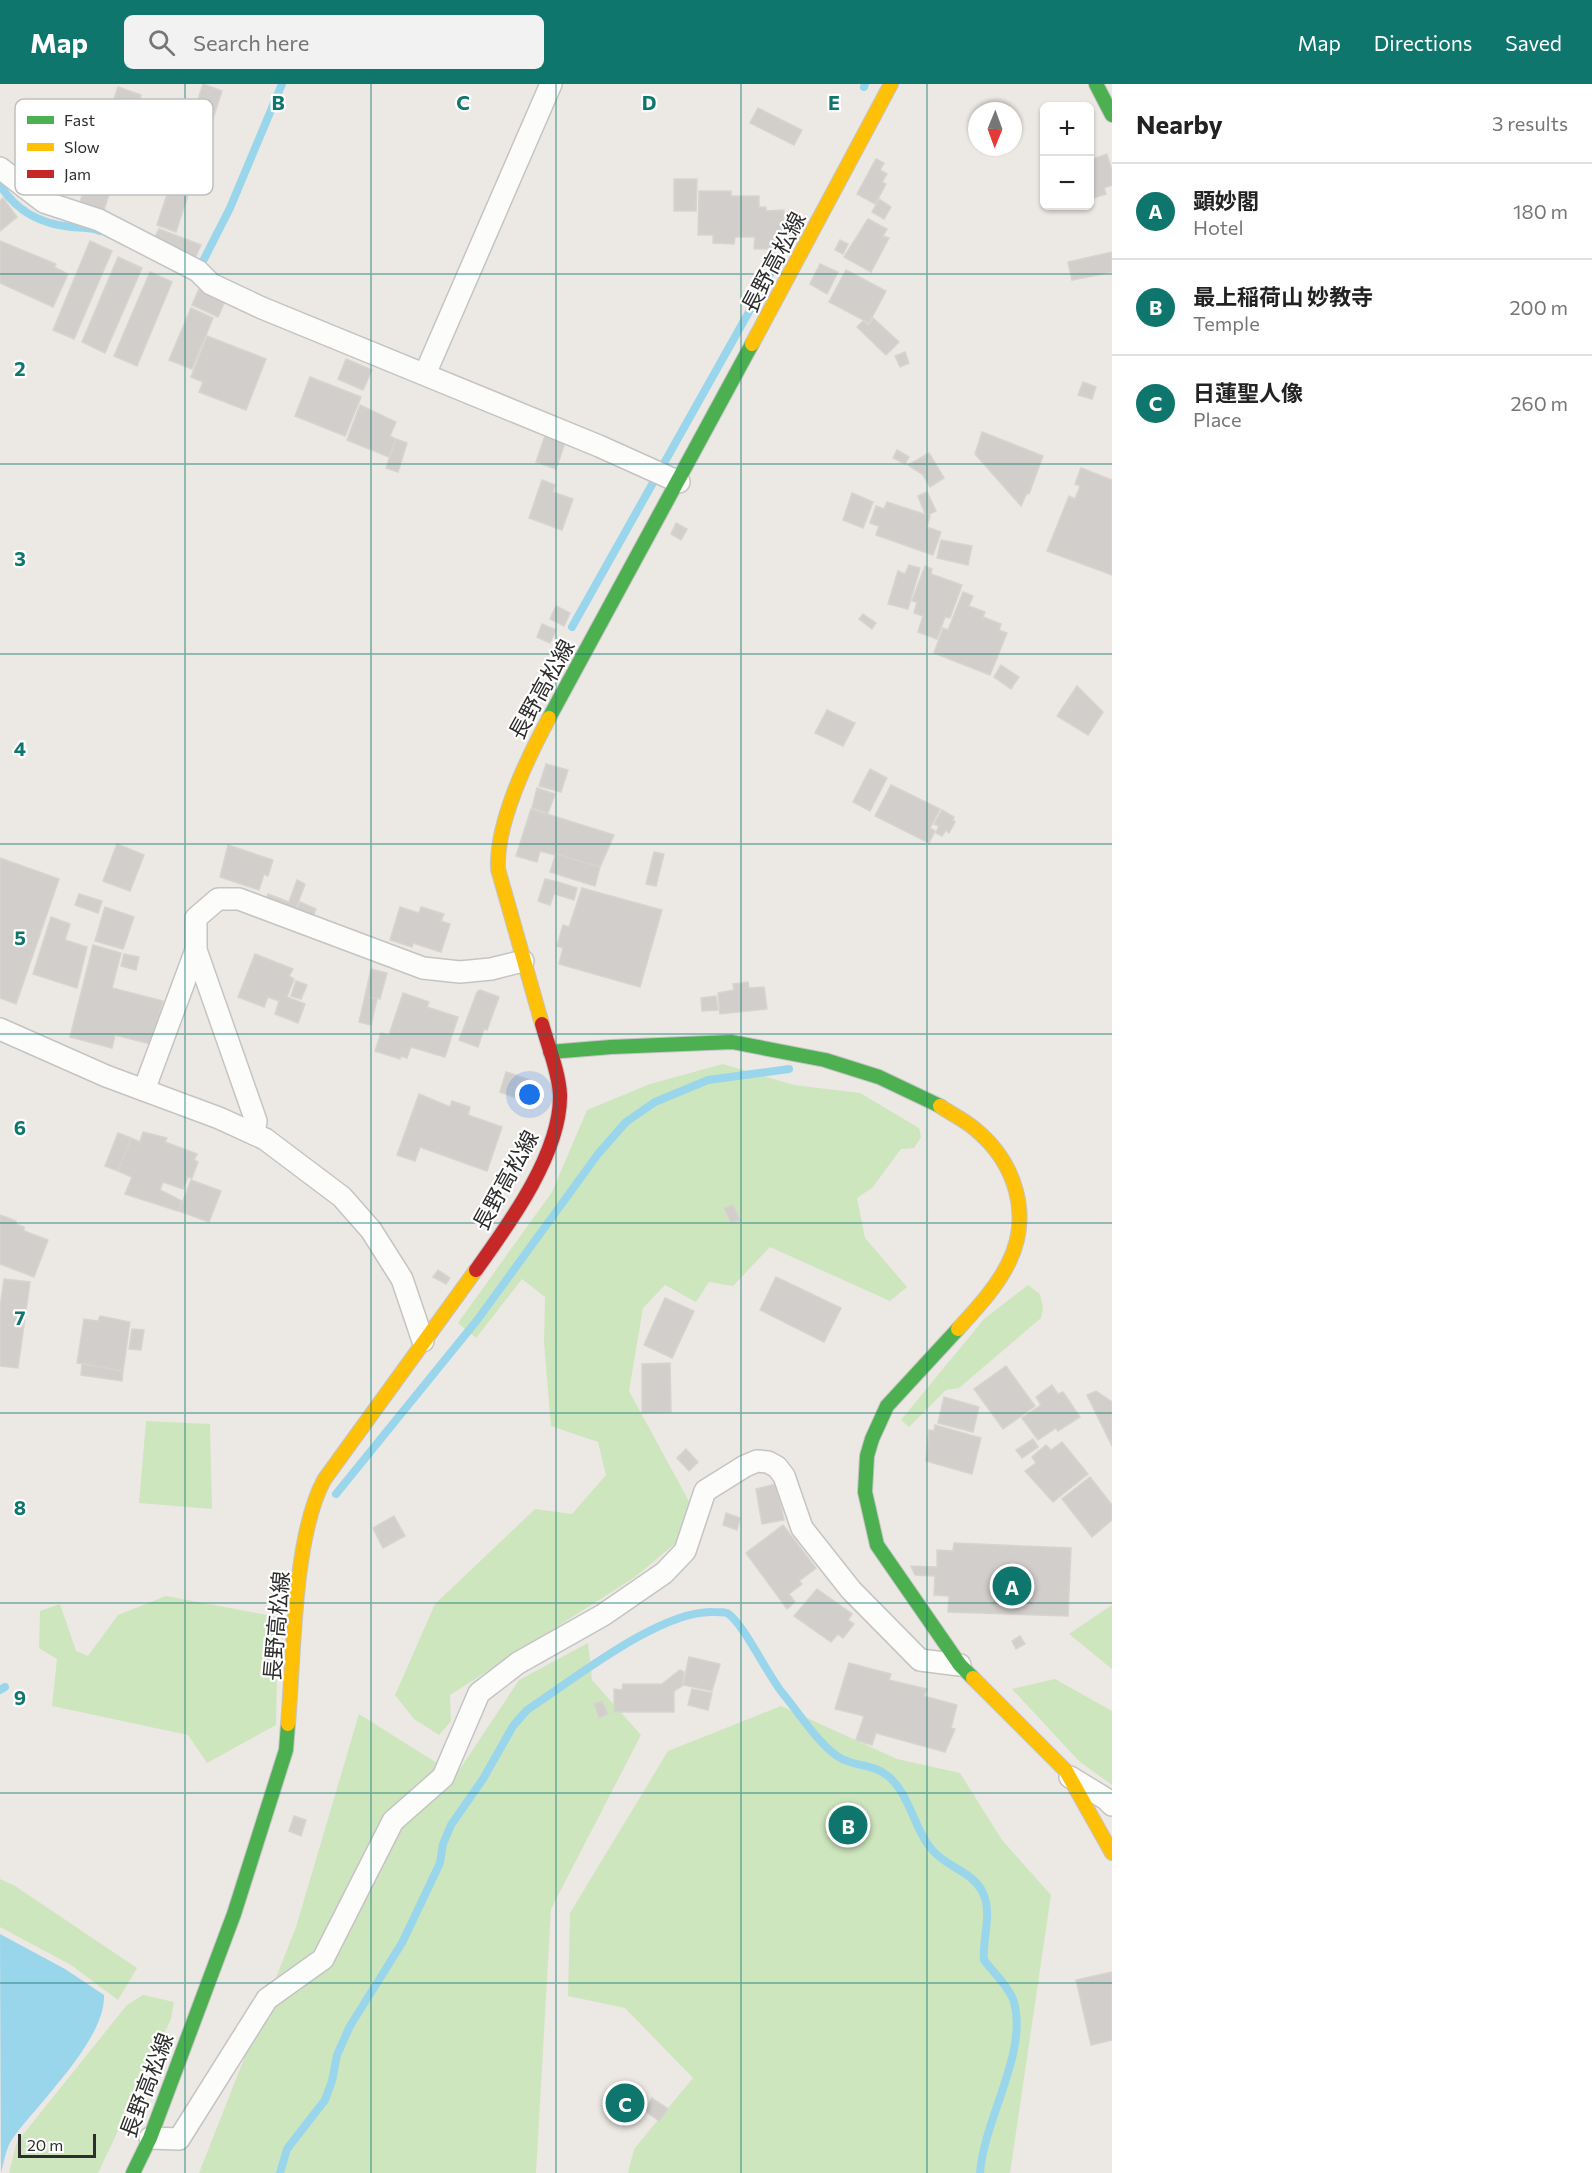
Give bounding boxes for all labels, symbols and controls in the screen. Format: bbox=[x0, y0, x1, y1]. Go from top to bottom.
search box bbox=[124, 15, 544, 69]
text: Map bbox=[30, 25, 88, 59]
icon: search bbox=[145, 26, 178, 59]
text: Search here bbox=[193, 29, 309, 56]
text: Map bbox=[1298, 30, 1341, 55]
text: Directions bbox=[1374, 30, 1472, 55]
text: Saved bbox=[1505, 30, 1562, 55]
text: B bbox=[271, 90, 285, 114]
text: C bbox=[456, 90, 470, 114]
text: D bbox=[642, 90, 656, 114]
text: E bbox=[828, 90, 840, 114]
legend bbox=[15, 99, 213, 195]
north arrow bbox=[968, 102, 1022, 156]
map controls bbox=[1040, 102, 1094, 210]
button: + bbox=[1040, 102, 1094, 156]
text: Nearby bbox=[1136, 108, 1223, 139]
text: Fast bbox=[64, 110, 95, 129]
text: 3 results bbox=[1492, 111, 1568, 135]
text: Slow bbox=[64, 137, 100, 156]
button: − bbox=[1040, 156, 1094, 210]
text: Jam bbox=[64, 164, 91, 183]
text: 顕妙閣 bbox=[1193, 187, 1259, 214]
text: A bbox=[1148, 199, 1163, 223]
text: 180 m bbox=[1513, 199, 1568, 223]
street label: 長野高松線 bbox=[735, 207, 811, 317]
text: Hotel bbox=[1193, 215, 1243, 239]
text: 最上稲荷山 妙教寺 bbox=[1193, 283, 1373, 310]
text: B bbox=[1149, 295, 1162, 319]
text: 200 m bbox=[1510, 295, 1568, 319]
text: Temple bbox=[1193, 311, 1260, 335]
text: 2 bbox=[14, 356, 26, 380]
text: 日蓮聖人像 bbox=[1193, 379, 1303, 406]
text: C bbox=[1149, 391, 1162, 415]
text: 260 m bbox=[1510, 391, 1568, 415]
text: Place bbox=[1193, 407, 1242, 431]
text: 3 bbox=[14, 546, 26, 570]
street label: 長野高松線 bbox=[503, 634, 579, 744]
text: 4 bbox=[14, 736, 26, 760]
text: 5 bbox=[14, 925, 26, 949]
your location bbox=[515, 1080, 544, 1109]
text: 6 bbox=[14, 1115, 26, 1139]
street label: 長野高松線 bbox=[467, 1125, 543, 1235]
text: 7 bbox=[15, 1305, 26, 1329]
text: 8 bbox=[14, 1495, 26, 1519]
pin: A bbox=[992, 1564, 1032, 1608]
street label: 長野高松線 bbox=[258, 1570, 294, 1682]
text: 9 bbox=[14, 1685, 26, 1709]
pin: B bbox=[828, 1802, 868, 1848]
street label: 長野高松線 bbox=[114, 2029, 178, 2141]
pin: C bbox=[606, 2080, 644, 2126]
scale bar bbox=[18, 2131, 96, 2158]
text: 20 m bbox=[27, 2135, 63, 2154]

